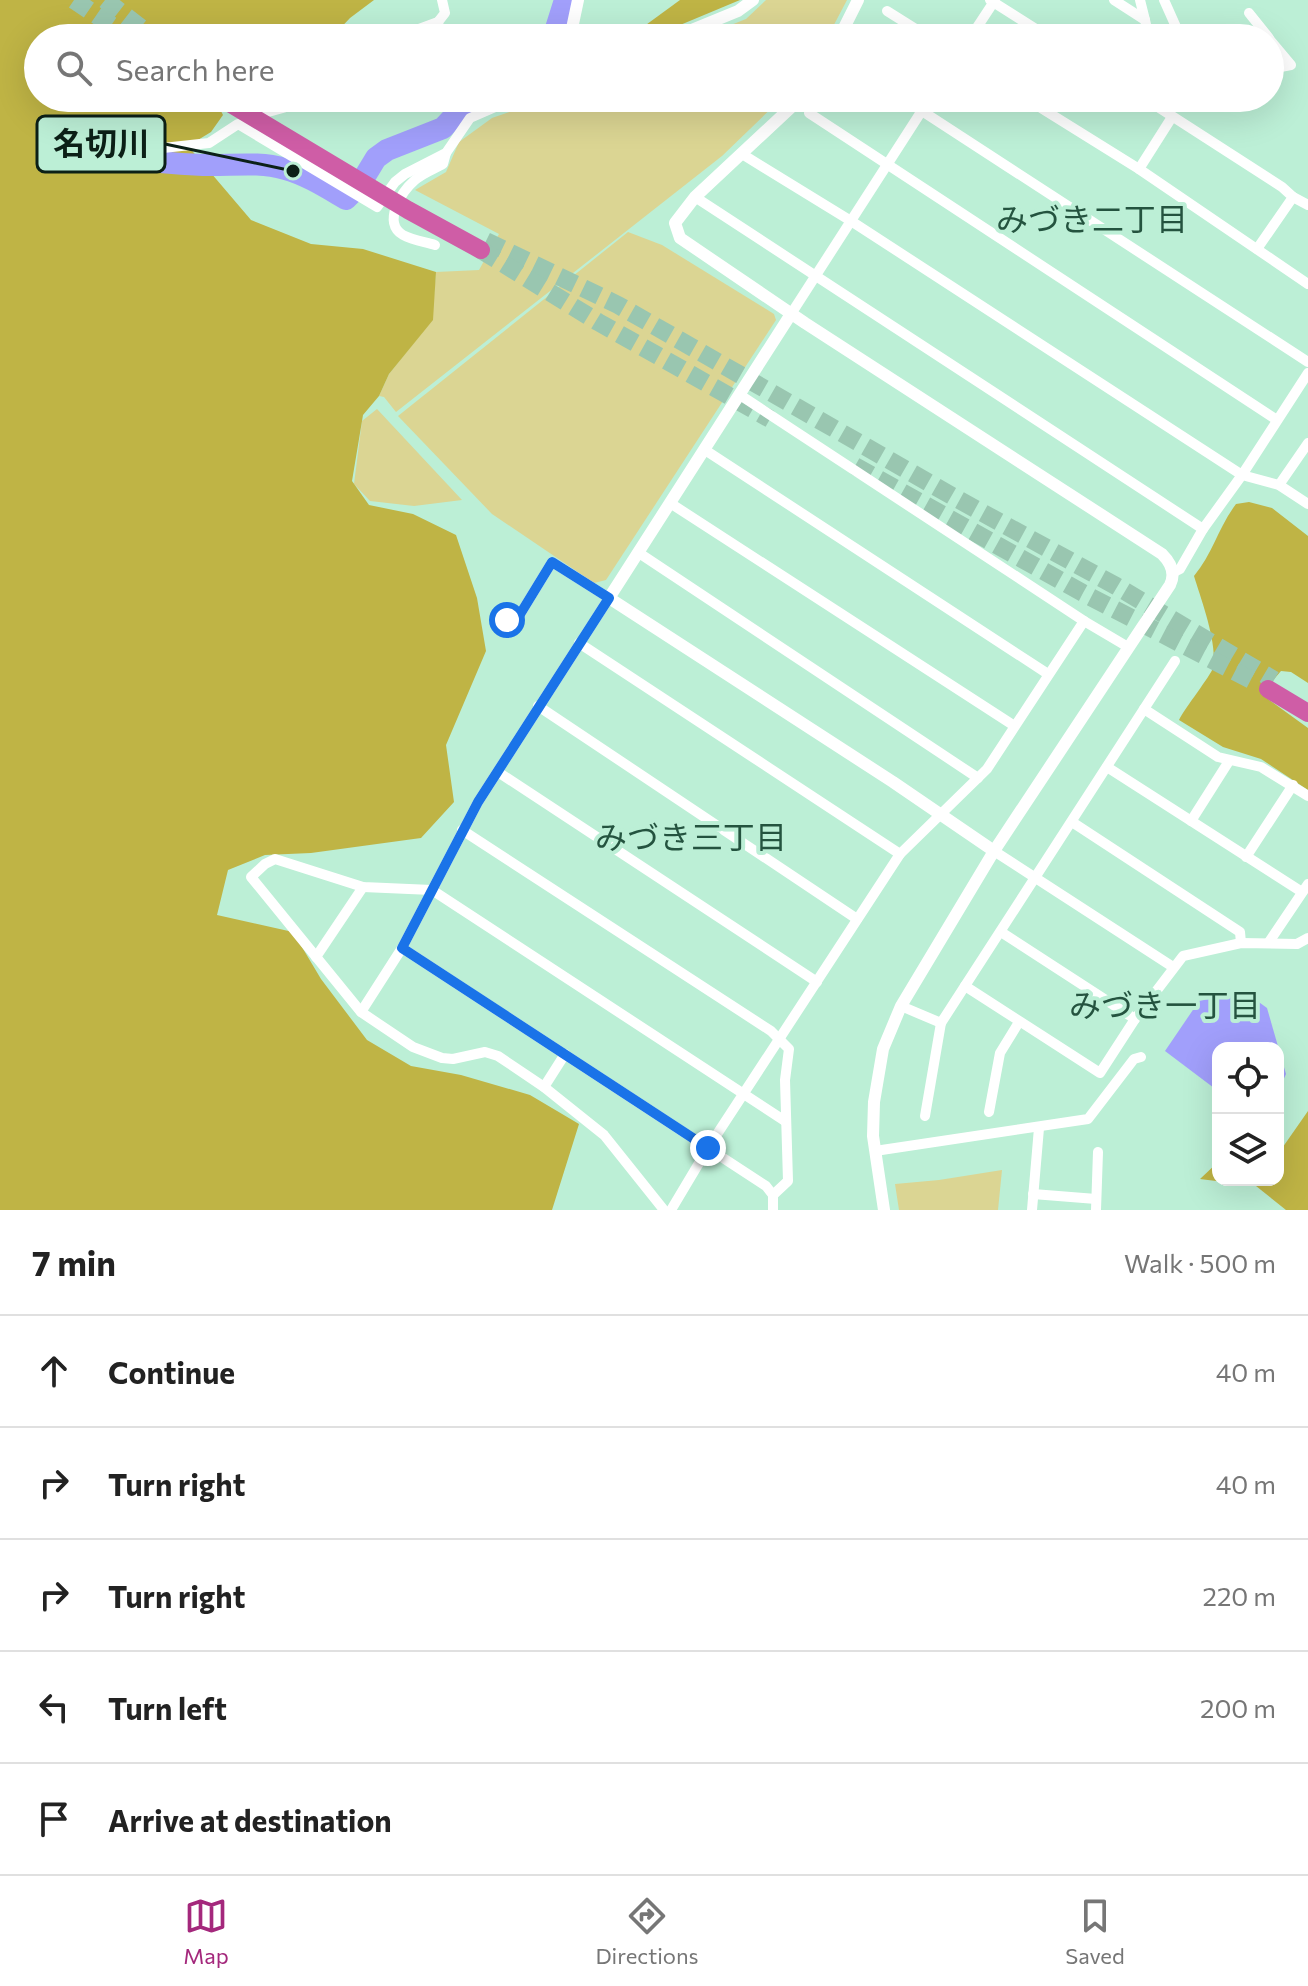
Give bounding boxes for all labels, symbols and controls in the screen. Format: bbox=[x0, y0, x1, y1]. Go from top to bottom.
search box bbox=[24, 24, 1284, 112]
icon: search bbox=[52, 46, 96, 90]
text: Search here bbox=[116, 50, 275, 87]
callout: 名切川 bbox=[37, 116, 165, 172]
text: 名切川 bbox=[53, 122, 149, 162]
district label: みづき二丁目 bbox=[996, 198, 1188, 238]
route start bbox=[489, 602, 525, 638]
district label: みづき三丁目 bbox=[595, 816, 787, 856]
district label: みづき一丁目 bbox=[1069, 984, 1261, 1024]
map controls bbox=[1212, 1042, 1284, 1186]
button: locate bbox=[1212, 1042, 1284, 1114]
button: layers bbox=[1212, 1114, 1284, 1186]
route end bbox=[690, 1130, 726, 1166]
text: 7 min bbox=[32, 1241, 116, 1283]
text: Walk · 500 m bbox=[1124, 1247, 1276, 1278]
icon: ahead bbox=[32, 1349, 76, 1393]
text: Continue bbox=[108, 1353, 235, 1390]
text: 40 m bbox=[1216, 1356, 1276, 1387]
icon: right bbox=[32, 1461, 76, 1505]
text: Turn right bbox=[108, 1465, 245, 1502]
text: 40 m bbox=[1216, 1468, 1276, 1499]
icon: right bbox=[32, 1573, 76, 1617]
text: Turn right bbox=[108, 1577, 245, 1614]
text: 220 m bbox=[1203, 1580, 1276, 1611]
icon: left bbox=[32, 1685, 76, 1729]
text: Turn left bbox=[108, 1689, 227, 1726]
text: 200 m bbox=[1200, 1692, 1276, 1723]
icon: arrive bbox=[32, 1797, 76, 1841]
text: Arrive at destination bbox=[108, 1801, 392, 1838]
tab: Map bbox=[183, 1894, 229, 1969]
tab: Directions bbox=[595, 1894, 699, 1969]
tab: Saved bbox=[1065, 1894, 1125, 1969]

